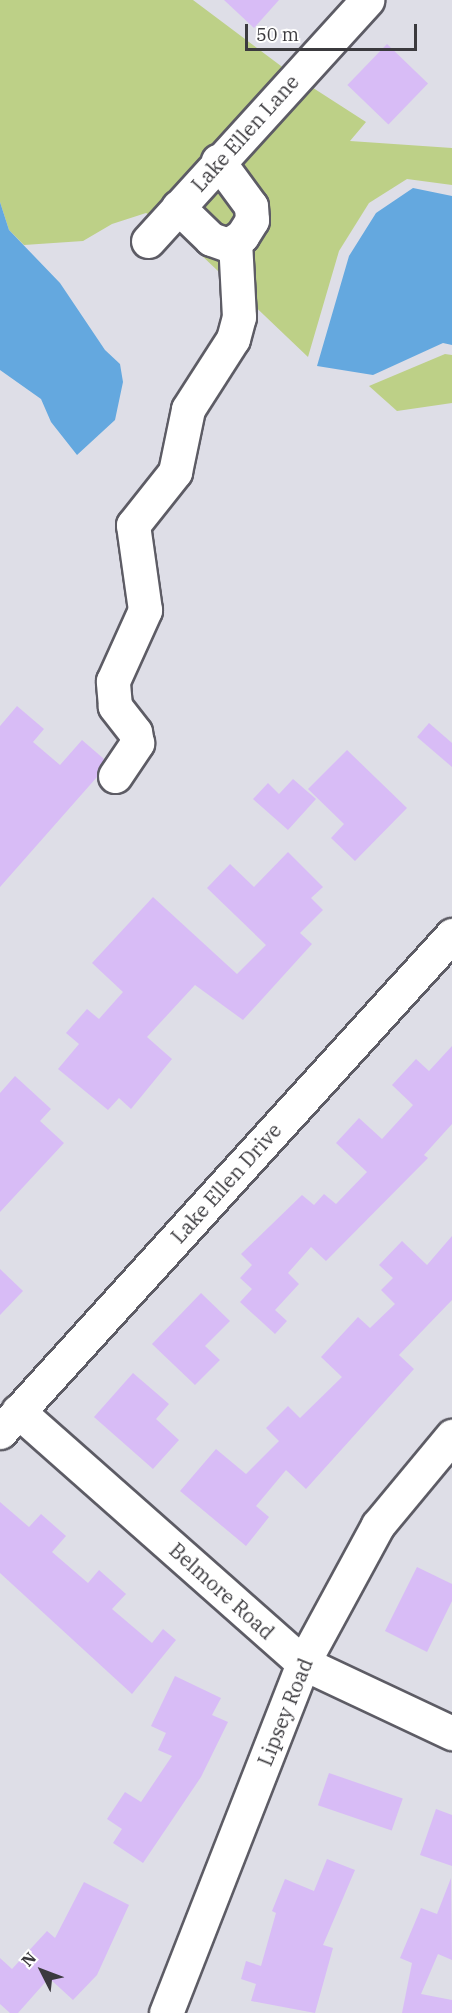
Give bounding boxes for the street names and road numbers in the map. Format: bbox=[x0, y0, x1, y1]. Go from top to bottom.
street label: Lake Ellen Lane bbox=[186, 70, 304, 196]
street label: Lake Ellen Drive bbox=[166, 1118, 286, 1248]
street label: Belmore Road bbox=[165, 1538, 279, 1644]
street label: Lipsey Road bbox=[253, 1655, 317, 1769]

